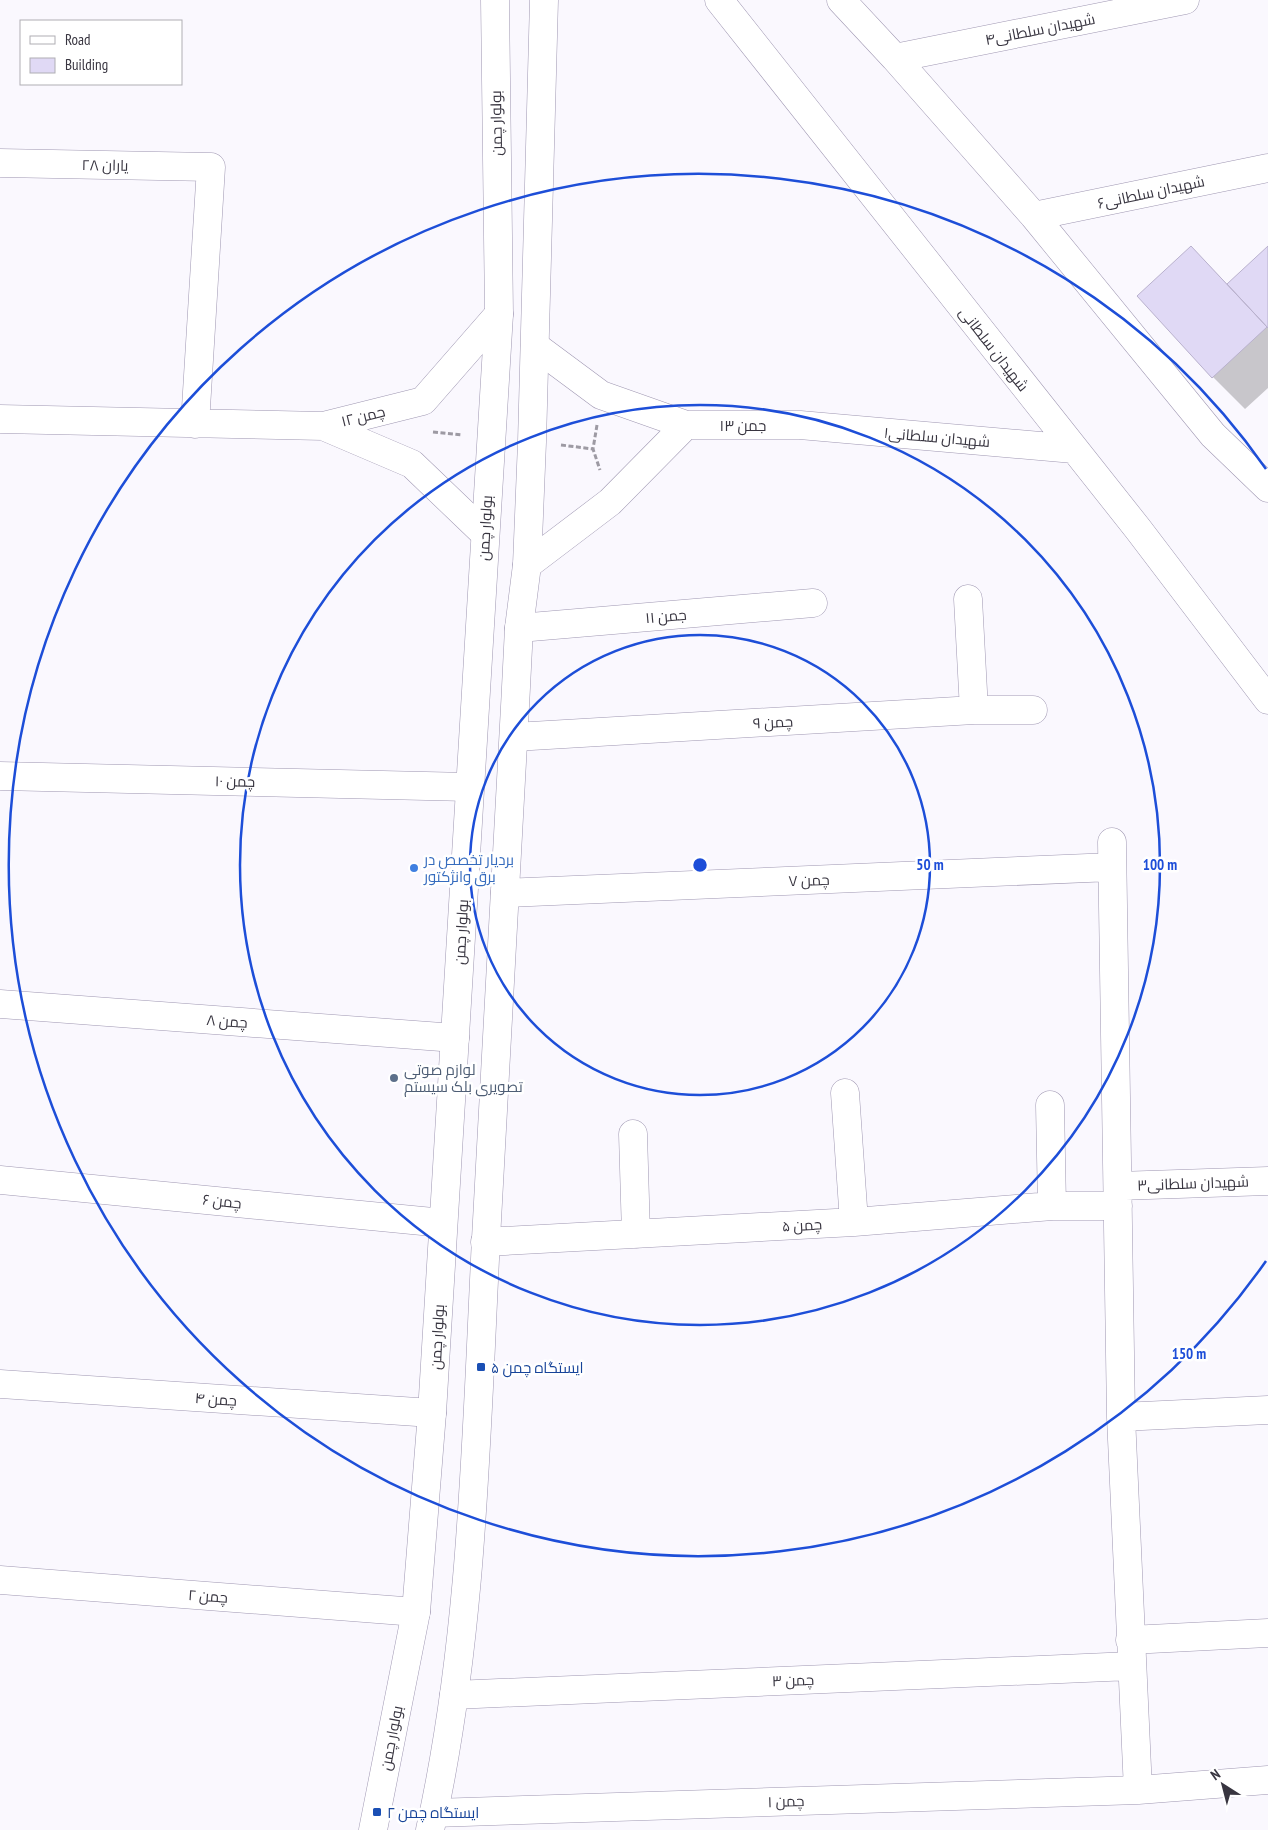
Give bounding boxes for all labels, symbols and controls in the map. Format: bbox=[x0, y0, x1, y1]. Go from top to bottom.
street label: شهیدان سلطانی۴ bbox=[983, 9, 1097, 50]
legend bbox=[20, 20, 182, 85]
text: Road bbox=[65, 30, 91, 49]
text: Building bbox=[65, 55, 108, 74]
street label: بولوار چمن bbox=[486, 90, 507, 156]
street label: یاران ۲۸ bbox=[81, 155, 129, 176]
street label: شهیدان سلطانی۶ bbox=[1096, 171, 1207, 214]
street label: شهیدان سلطانی bbox=[954, 303, 1033, 396]
street label: چمن ۱۲ bbox=[339, 401, 387, 432]
street label: جمن ۱۳ bbox=[720, 416, 766, 436]
street label: شهیدان سلطانی۱ bbox=[883, 423, 991, 452]
street label: بولوار چمن bbox=[474, 495, 497, 561]
street label: جمن ۱۱ bbox=[645, 605, 688, 628]
street label: چمن ۹ bbox=[753, 711, 793, 734]
street label: چمن ۱۰ bbox=[215, 771, 255, 792]
place label: بردیار تخصص در برق وانژکتور bbox=[423, 850, 514, 887]
text: 50 m bbox=[916, 855, 944, 874]
text: 100 m bbox=[1143, 855, 1177, 874]
centre of rings bbox=[691, 856, 709, 874]
marker: بردیار تخصص در برق وانژکتور bbox=[408, 862, 420, 874]
street label: چمن ۷ bbox=[788, 870, 830, 891]
street label: بولوار چمن bbox=[450, 899, 473, 965]
street label: چمن ۸ bbox=[206, 1010, 248, 1033]
place label: لوازم صوتی تصویری بلک سیستم bbox=[404, 1060, 523, 1097]
marker: لوازم صوتی تصویری بلک سیستم bbox=[388, 1072, 400, 1084]
street label: شهیدان سلطانی۳ bbox=[1137, 1172, 1249, 1195]
street label: چمن ۶ bbox=[201, 1189, 243, 1213]
street label: چمن ۵ bbox=[781, 1214, 823, 1237]
street label: بولوار چمن bbox=[426, 1304, 449, 1370]
text: 150 m bbox=[1172, 1344, 1206, 1363]
place label: ایستگاه چمن ۵ bbox=[491, 1358, 584, 1378]
marker: ایستگاه چمن ۵ bbox=[475, 1361, 487, 1373]
street label: چمن ۴ bbox=[194, 1388, 238, 1411]
street label: چمن ۲ bbox=[187, 1585, 229, 1608]
street label: چمن ۳ bbox=[772, 1670, 814, 1691]
street label: بولوار چمن bbox=[375, 1704, 408, 1772]
north arrow bbox=[1198, 1760, 1248, 1810]
text: N bbox=[1207, 1765, 1224, 1784]
street label: چمن ۱ bbox=[767, 1791, 805, 1812]
place label: ایستگاه چمن ۲ bbox=[387, 1803, 479, 1823]
marker: ایستگاه چمن ۲ bbox=[371, 1806, 383, 1818]

